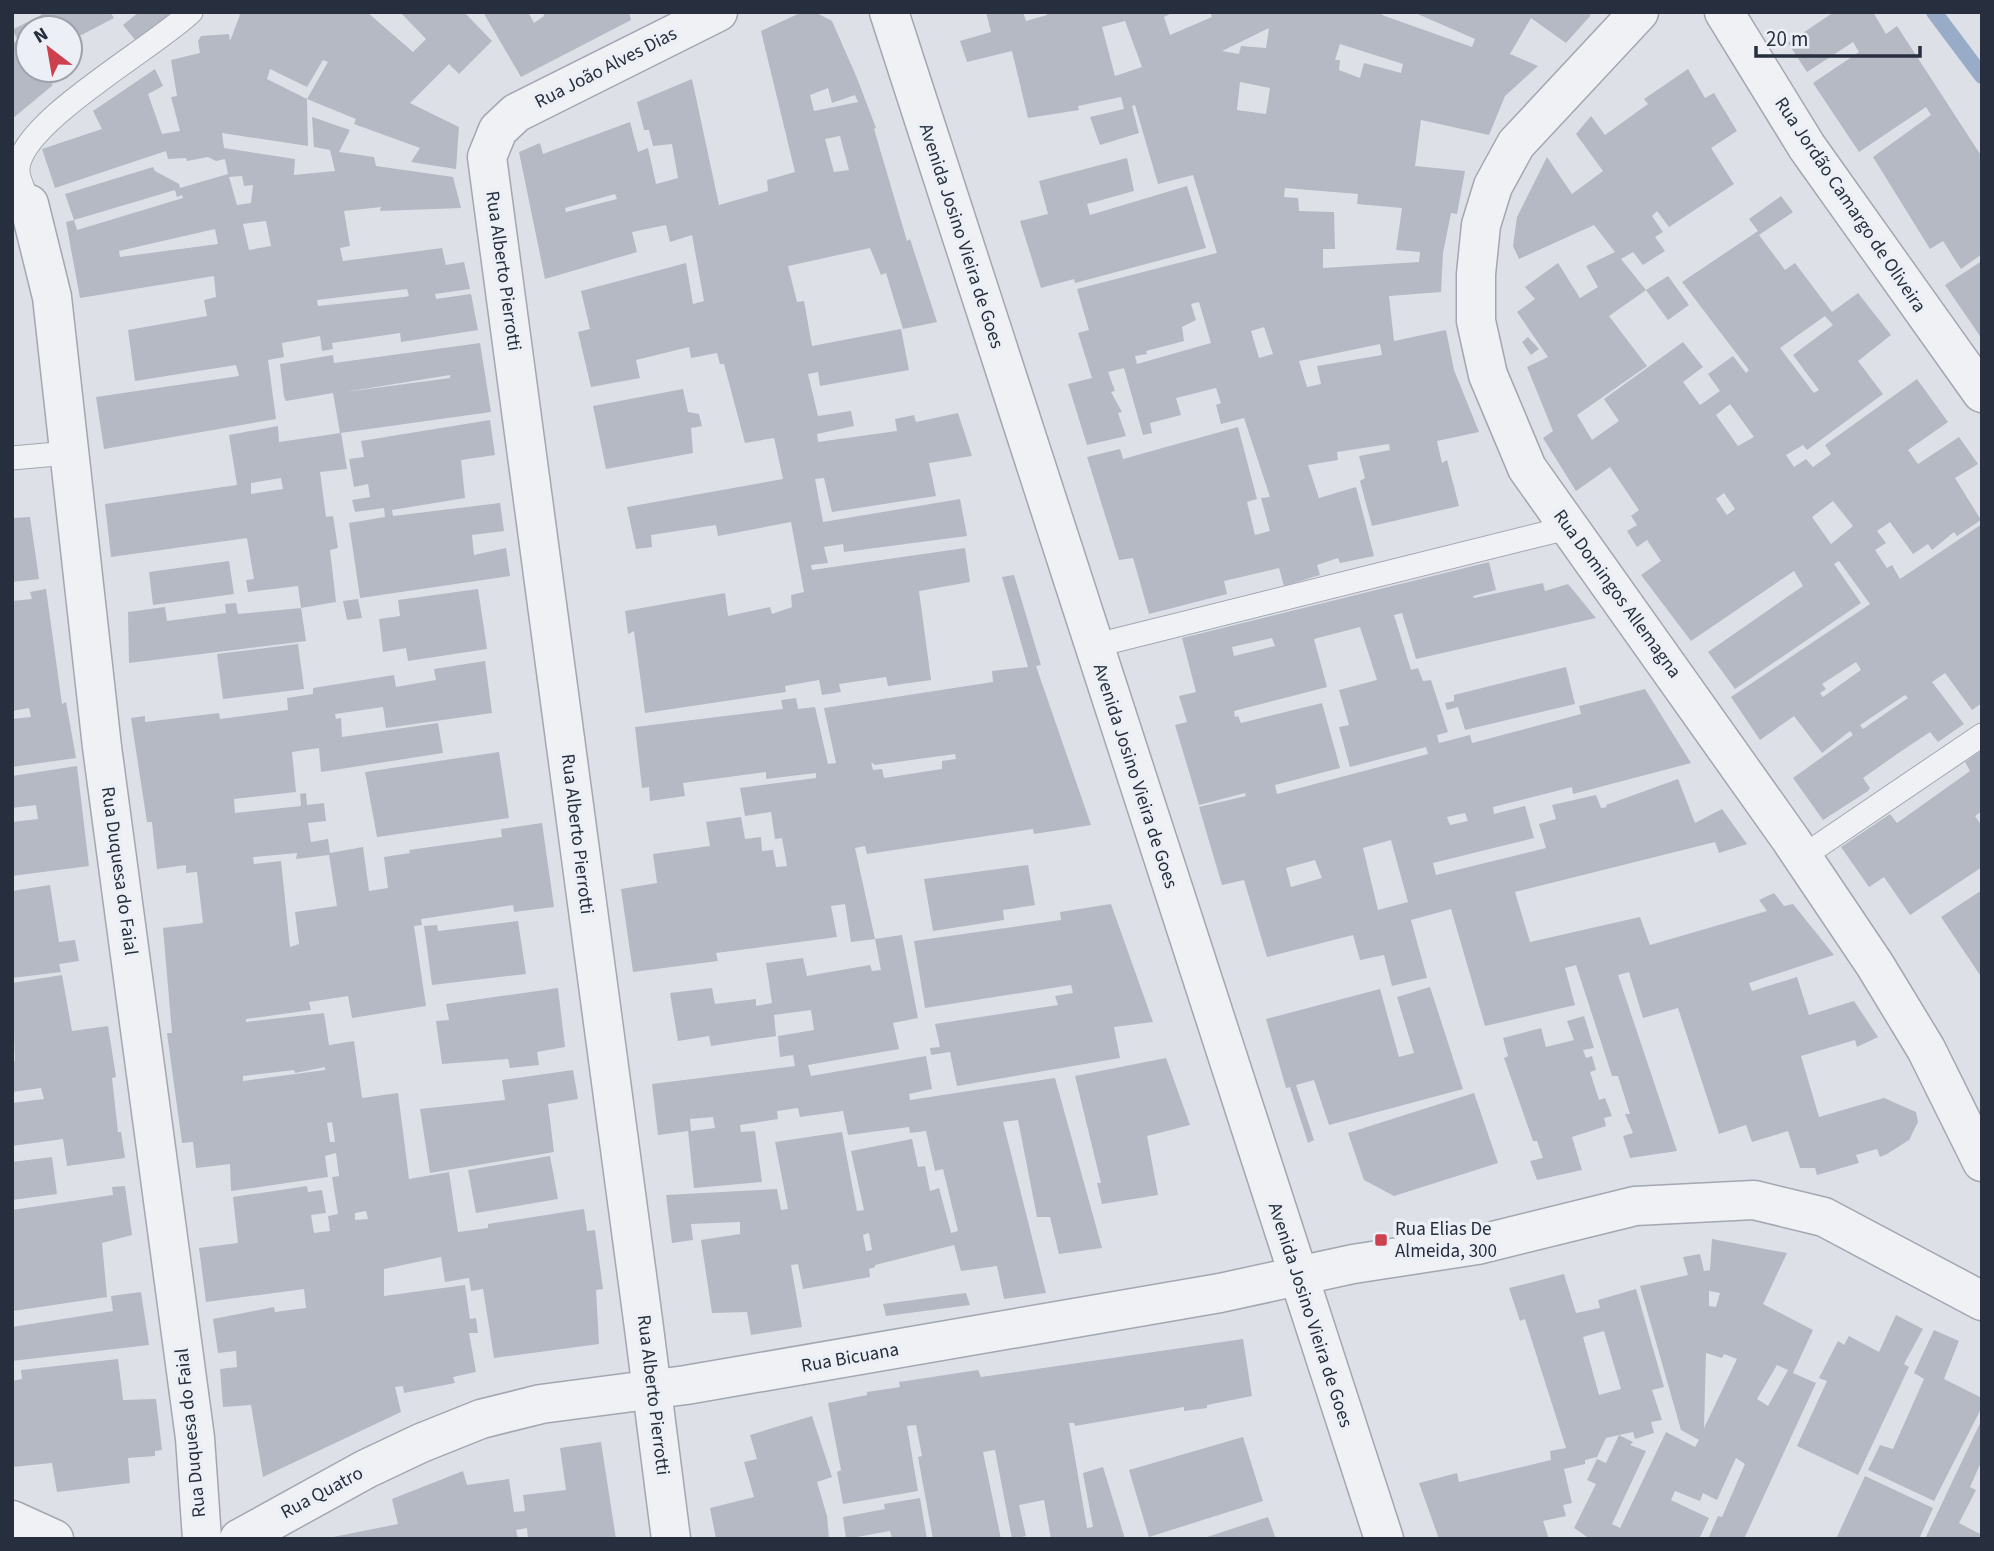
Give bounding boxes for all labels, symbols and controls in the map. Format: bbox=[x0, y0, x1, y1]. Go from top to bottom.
north arrow bbox=[14, 14, 84, 84]
scale bar bbox=[1756, 14, 1920, 58]
street label: Rua João Alves Dias bbox=[530, 20, 682, 116]
text: N bbox=[29, 21, 53, 51]
text: 20 m bbox=[1766, 24, 1808, 54]
street label: Rua Jordão Camargo de Oliveira bbox=[1768, 92, 1932, 318]
street label: Avenida Josino Vieira de Goes bbox=[912, 120, 1010, 352]
street label: Rua Alberto Pierrotti bbox=[478, 189, 528, 353]
street label: Rua Domingos Allemagna bbox=[1546, 504, 1688, 684]
street label: Avenida Josino Vieira de Goes bbox=[1086, 660, 1184, 892]
street label: Rua Alberto Pierrotti bbox=[554, 752, 600, 916]
street label: Rua Duquesa do Faial bbox=[94, 785, 144, 957]
street label: Avenida Josino Vieira de Goes bbox=[1261, 1199, 1359, 1431]
place label: Rua Elias De Almeida, 300 bbox=[1395, 1216, 1497, 1265]
marker: Rua Elias De Almeida, 300 bbox=[1373, 1232, 1389, 1248]
street label: Rua Alberto Pierrotti bbox=[630, 1313, 676, 1477]
street label: Rua Bicuana bbox=[799, 1336, 901, 1380]
street label: Rua Duquesa do Faial bbox=[169, 1347, 213, 1519]
street label: Rua Quatro bbox=[276, 1460, 368, 1526]

